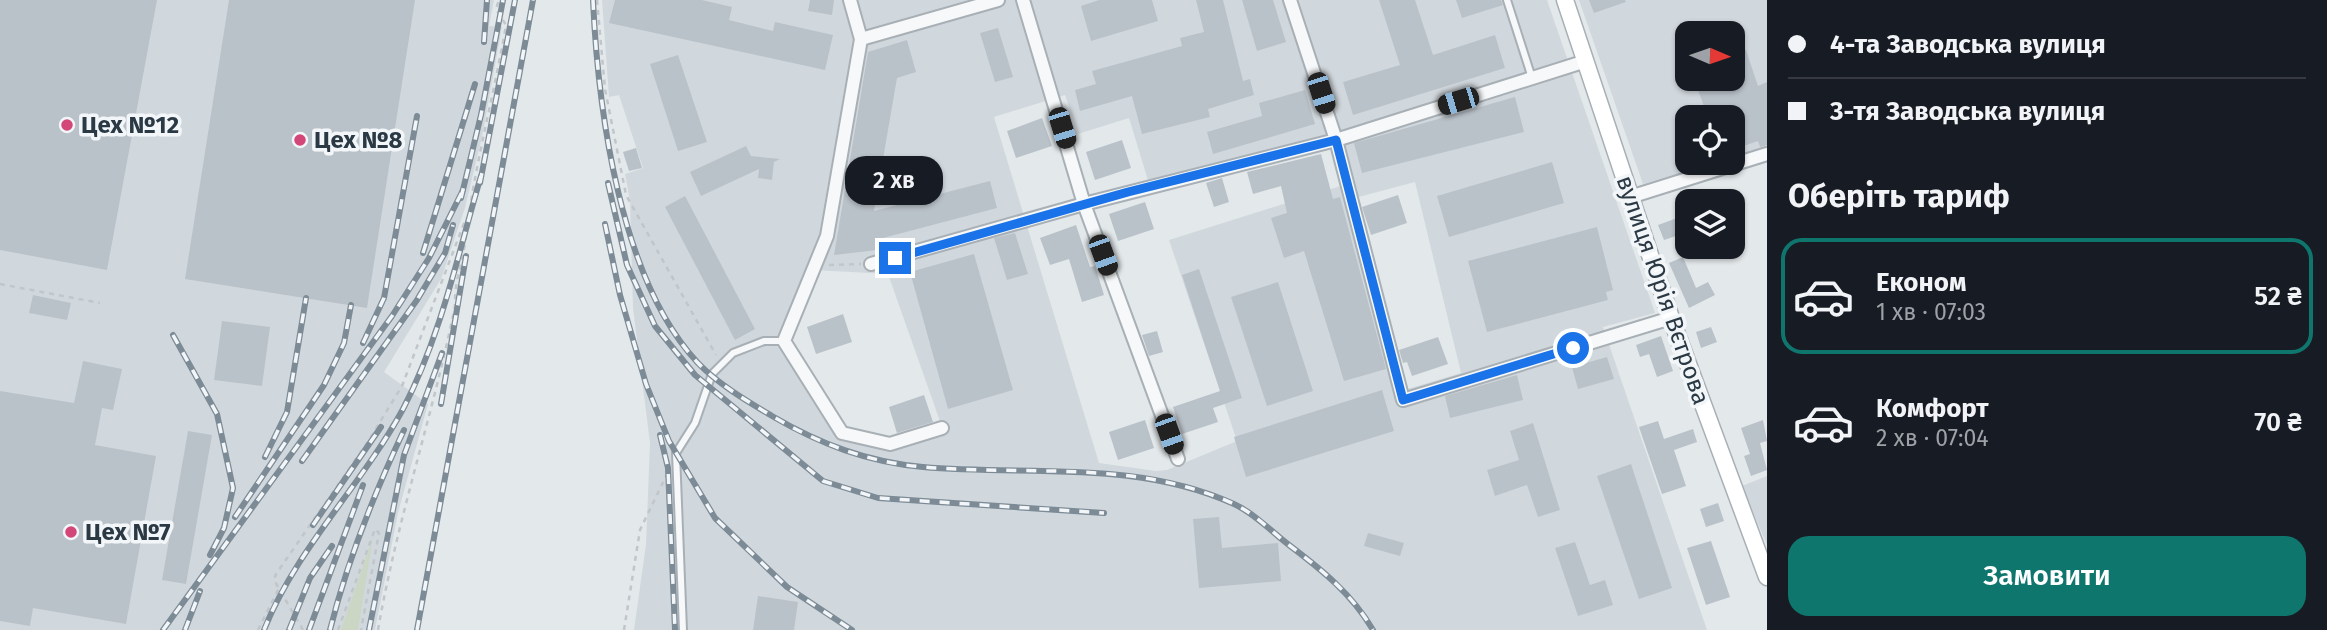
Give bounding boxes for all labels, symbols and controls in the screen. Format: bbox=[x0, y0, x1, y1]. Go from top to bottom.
north arrow bbox=[1675, 21, 1745, 91]
map controls bbox=[1675, 21, 1745, 259]
text: 4-та Заводська вулиця bbox=[1830, 29, 2106, 60]
car bbox=[1305, 70, 1338, 116]
car bbox=[1435, 85, 1482, 117]
text: 3-тя Заводська вулиця bbox=[1830, 96, 2105, 127]
car bbox=[1046, 105, 1079, 151]
button: locate bbox=[1675, 105, 1745, 175]
place label: Цех №12 bbox=[81, 111, 179, 139]
marker: Цех №12 bbox=[59, 117, 75, 133]
place label: Цех №8 bbox=[314, 126, 403, 154]
marker: Цех №8 bbox=[292, 132, 308, 148]
callout: 2 хв bbox=[846, 156, 944, 205]
text: 2 хв bbox=[873, 166, 915, 194]
street label: вулиця Юрія Вєтрова bbox=[1611, 172, 1715, 408]
text: Оберіть тариф bbox=[1788, 177, 2010, 215]
button: layers bbox=[1675, 189, 1745, 259]
car bbox=[1086, 232, 1121, 278]
route end bbox=[879, 242, 911, 274]
icon: car bbox=[1792, 265, 1855, 328]
text: Економ bbox=[1876, 267, 1966, 298]
text: 52 ₴ bbox=[2254, 281, 2302, 312]
text: 1 хв · 07:03 bbox=[1876, 298, 1986, 326]
route start bbox=[1557, 332, 1589, 364]
icon: car bbox=[1792, 391, 1855, 454]
text: Комфорт bbox=[1876, 393, 1989, 424]
text: 70 ₴ bbox=[2254, 407, 2302, 438]
car bbox=[1152, 411, 1187, 457]
text: 2 хв · 07:04 bbox=[1876, 424, 1989, 452]
place label: Цех №7 bbox=[85, 518, 171, 546]
marker: Цех №7 bbox=[63, 524, 79, 540]
button: Замовити bbox=[1788, 536, 2306, 616]

